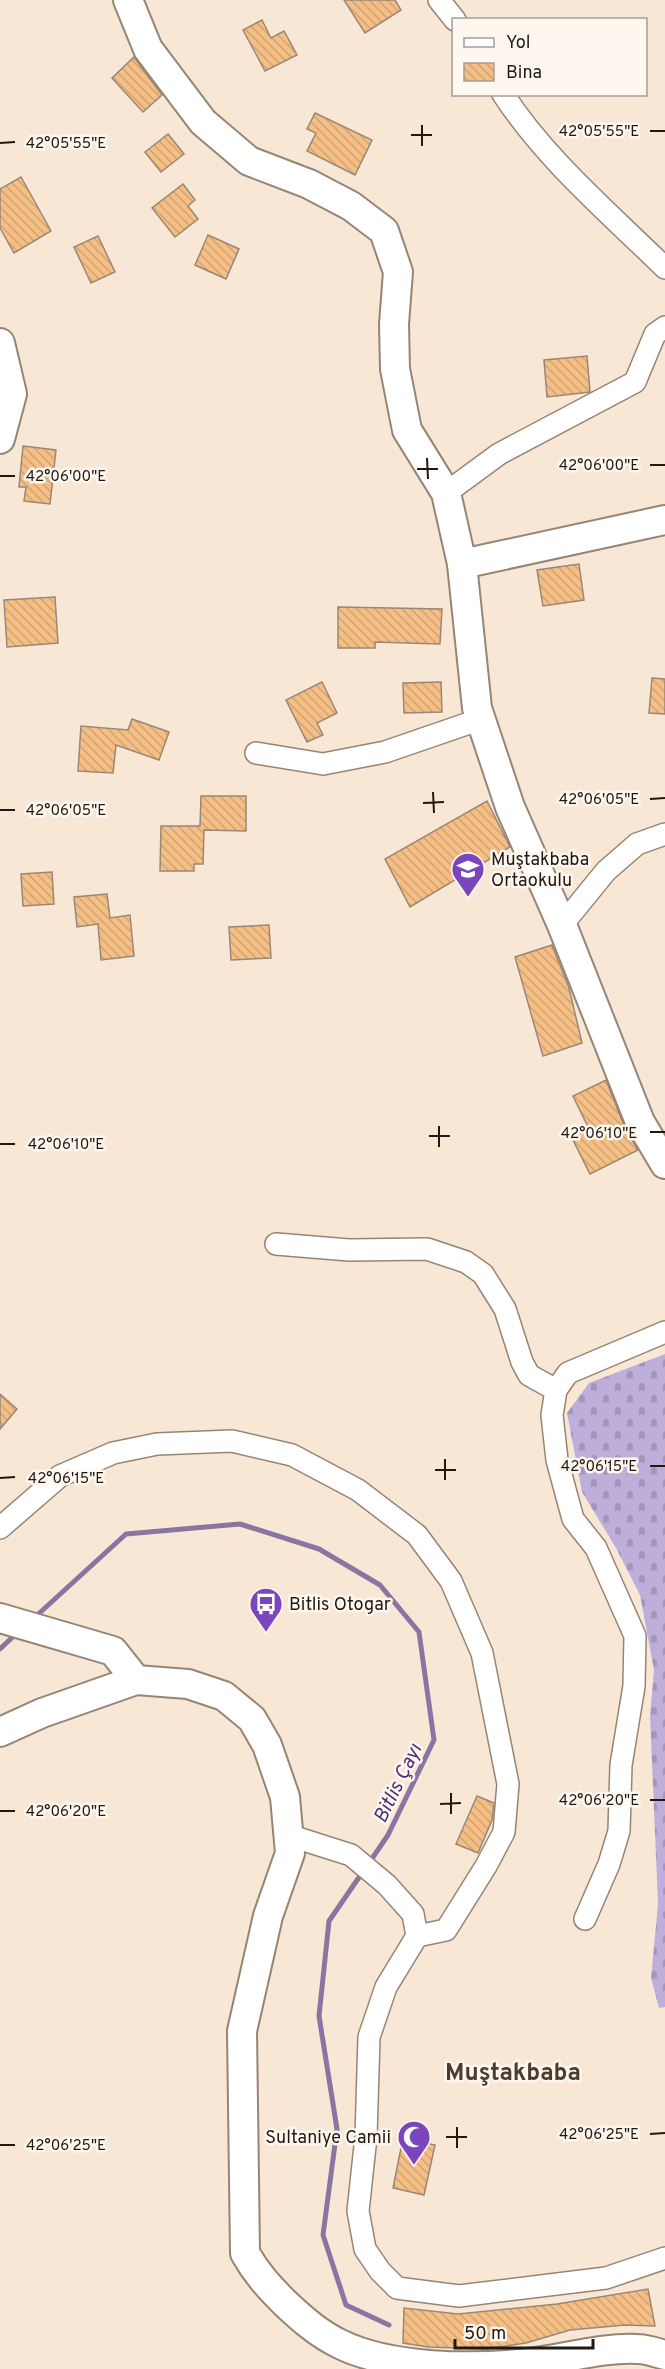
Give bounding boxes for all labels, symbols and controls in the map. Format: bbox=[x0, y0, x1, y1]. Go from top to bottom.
legend bbox=[452, 18, 647, 96]
text: Yol bbox=[506, 32, 531, 55]
text: Bina bbox=[506, 62, 542, 85]
text: 42°05'55"E bbox=[559, 123, 639, 142]
text: 42°05'55"E bbox=[26, 135, 106, 154]
text: 42°06'00"E bbox=[559, 457, 639, 476]
text: 42°06'00"E bbox=[26, 468, 106, 487]
text: 42°06'05"E bbox=[559, 791, 639, 810]
text: 42°06'05"E bbox=[26, 802, 106, 821]
place label: Muştakbaba Ortaokulu bbox=[491, 849, 589, 893]
school or university icon: Muştakbaba Ortaokulu bbox=[450, 851, 486, 898]
text: 42°06'10"E bbox=[561, 1125, 637, 1144]
text: 42°06'10"E bbox=[28, 1136, 104, 1155]
text: 42°06'15"E bbox=[561, 1458, 637, 1477]
text: 42°06'15"E bbox=[28, 1470, 104, 1489]
bus stop icon: Bitlis Otogar bbox=[248, 1586, 284, 1633]
place label: Bitlis Otogar bbox=[289, 1594, 391, 1617]
water label: Bitlis Çayı bbox=[368, 1739, 430, 1828]
text: 42°06'20"E bbox=[559, 1792, 639, 1811]
text: 42°06'20"E bbox=[26, 1803, 106, 1822]
district label: Muştakbaba bbox=[445, 2059, 581, 2089]
mosque icon: Sultaniye Camii bbox=[396, 2119, 432, 2166]
text: 42°06'25"E bbox=[559, 2126, 639, 2145]
place label: Sultaniye Camii bbox=[265, 2127, 391, 2150]
text: 42°06'25"E bbox=[26, 2137, 106, 2156]
scale bar bbox=[455, 2312, 593, 2350]
text: 50 m bbox=[464, 2323, 506, 2346]

